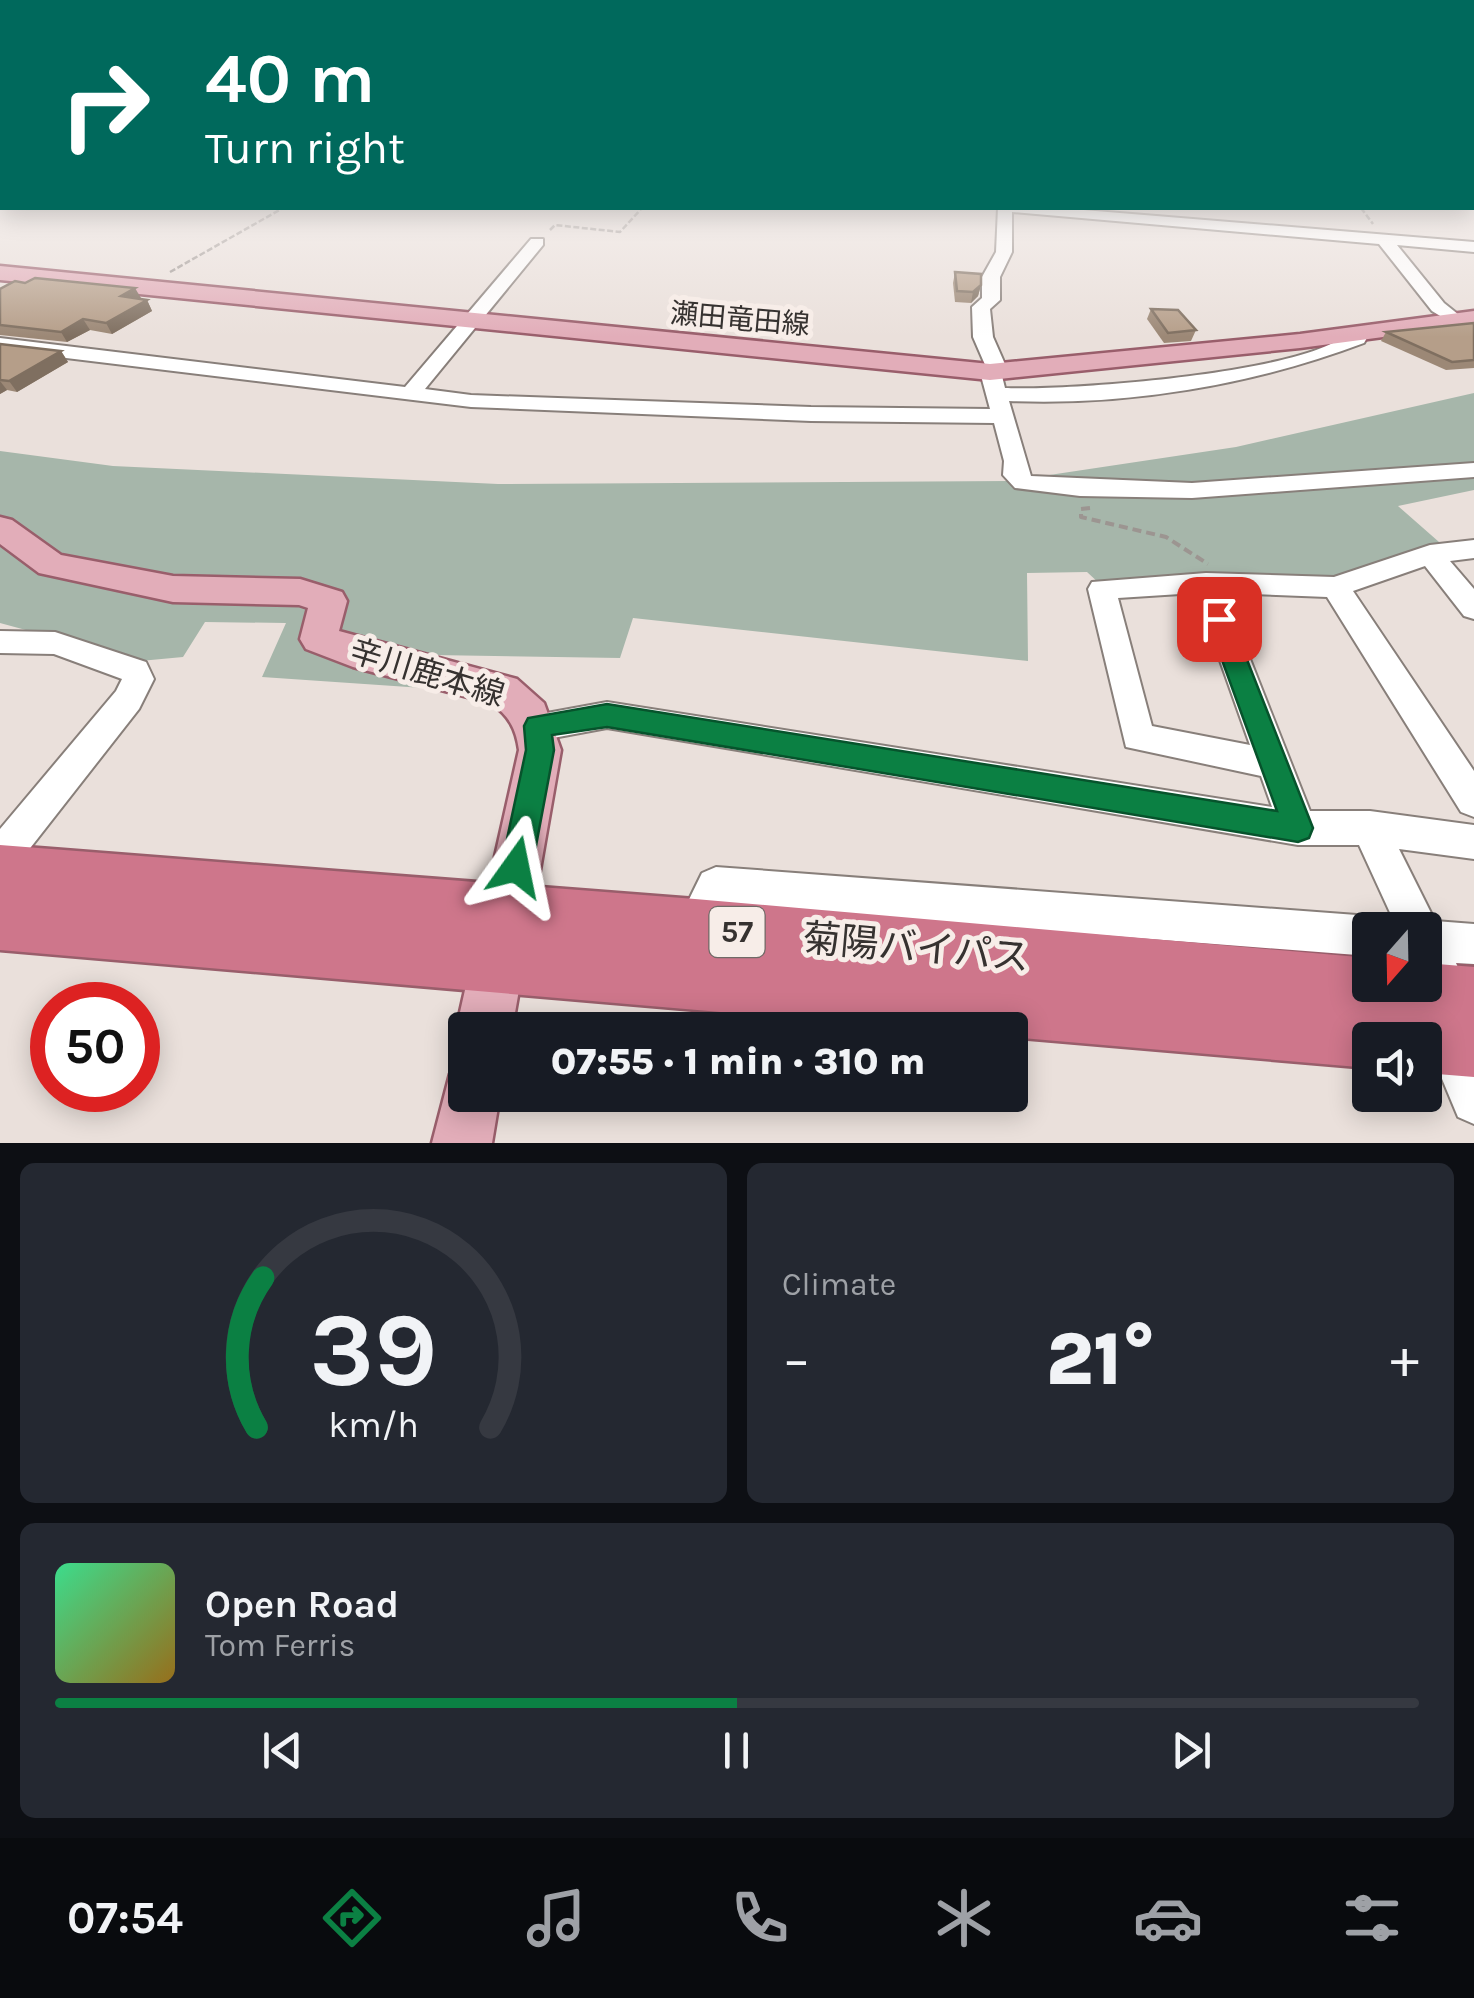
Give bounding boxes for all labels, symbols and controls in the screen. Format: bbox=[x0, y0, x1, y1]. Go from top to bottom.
text: 40 m bbox=[205, 38, 375, 120]
icon: right bbox=[40, 40, 170, 170]
text: Turn right bbox=[205, 122, 405, 174]
street label: 瀬田竜田線 bbox=[669, 296, 811, 342]
pin bbox=[1177, 577, 1262, 662]
icon: arrive bbox=[1192, 592, 1247, 647]
street label: 辛川鹿本線 bbox=[345, 632, 509, 714]
position arrow bbox=[464, 815, 568, 919]
road number: 57 bbox=[710, 907, 764, 957]
north arrow bbox=[1352, 912, 1442, 1002]
map controls bbox=[1352, 912, 1442, 1112]
street label: 菊陽バイパス bbox=[801, 916, 1031, 980]
speed limit sign: 50 bbox=[30, 982, 160, 1112]
button: sound bbox=[1352, 1022, 1442, 1112]
text: 07:55 · 1 min · 310 m bbox=[551, 1039, 925, 1084]
text: Climate bbox=[782, 1266, 896, 1303]
text: 39 bbox=[309, 1290, 438, 1411]
text: 21° bbox=[1046, 1315, 1155, 1403]
text: − bbox=[782, 1327, 811, 1391]
text: + bbox=[1390, 1327, 1419, 1391]
text: km/h bbox=[328, 1404, 419, 1446]
text: Open Road bbox=[205, 1582, 399, 1627]
text: Tom Ferris bbox=[205, 1627, 355, 1664]
icon: previous bbox=[255, 1723, 310, 1778]
icon: pause bbox=[709, 1723, 764, 1778]
icon: next bbox=[1164, 1723, 1219, 1778]
icon: directions bbox=[317, 1883, 387, 1953]
icon: music bbox=[521, 1883, 591, 1953]
icon: phone bbox=[725, 1883, 795, 1953]
icon: climate bbox=[929, 1883, 999, 1953]
icon: car bbox=[1133, 1883, 1203, 1953]
icon: filters bbox=[1337, 1883, 1407, 1953]
text: 07:54 bbox=[67, 1892, 183, 1944]

